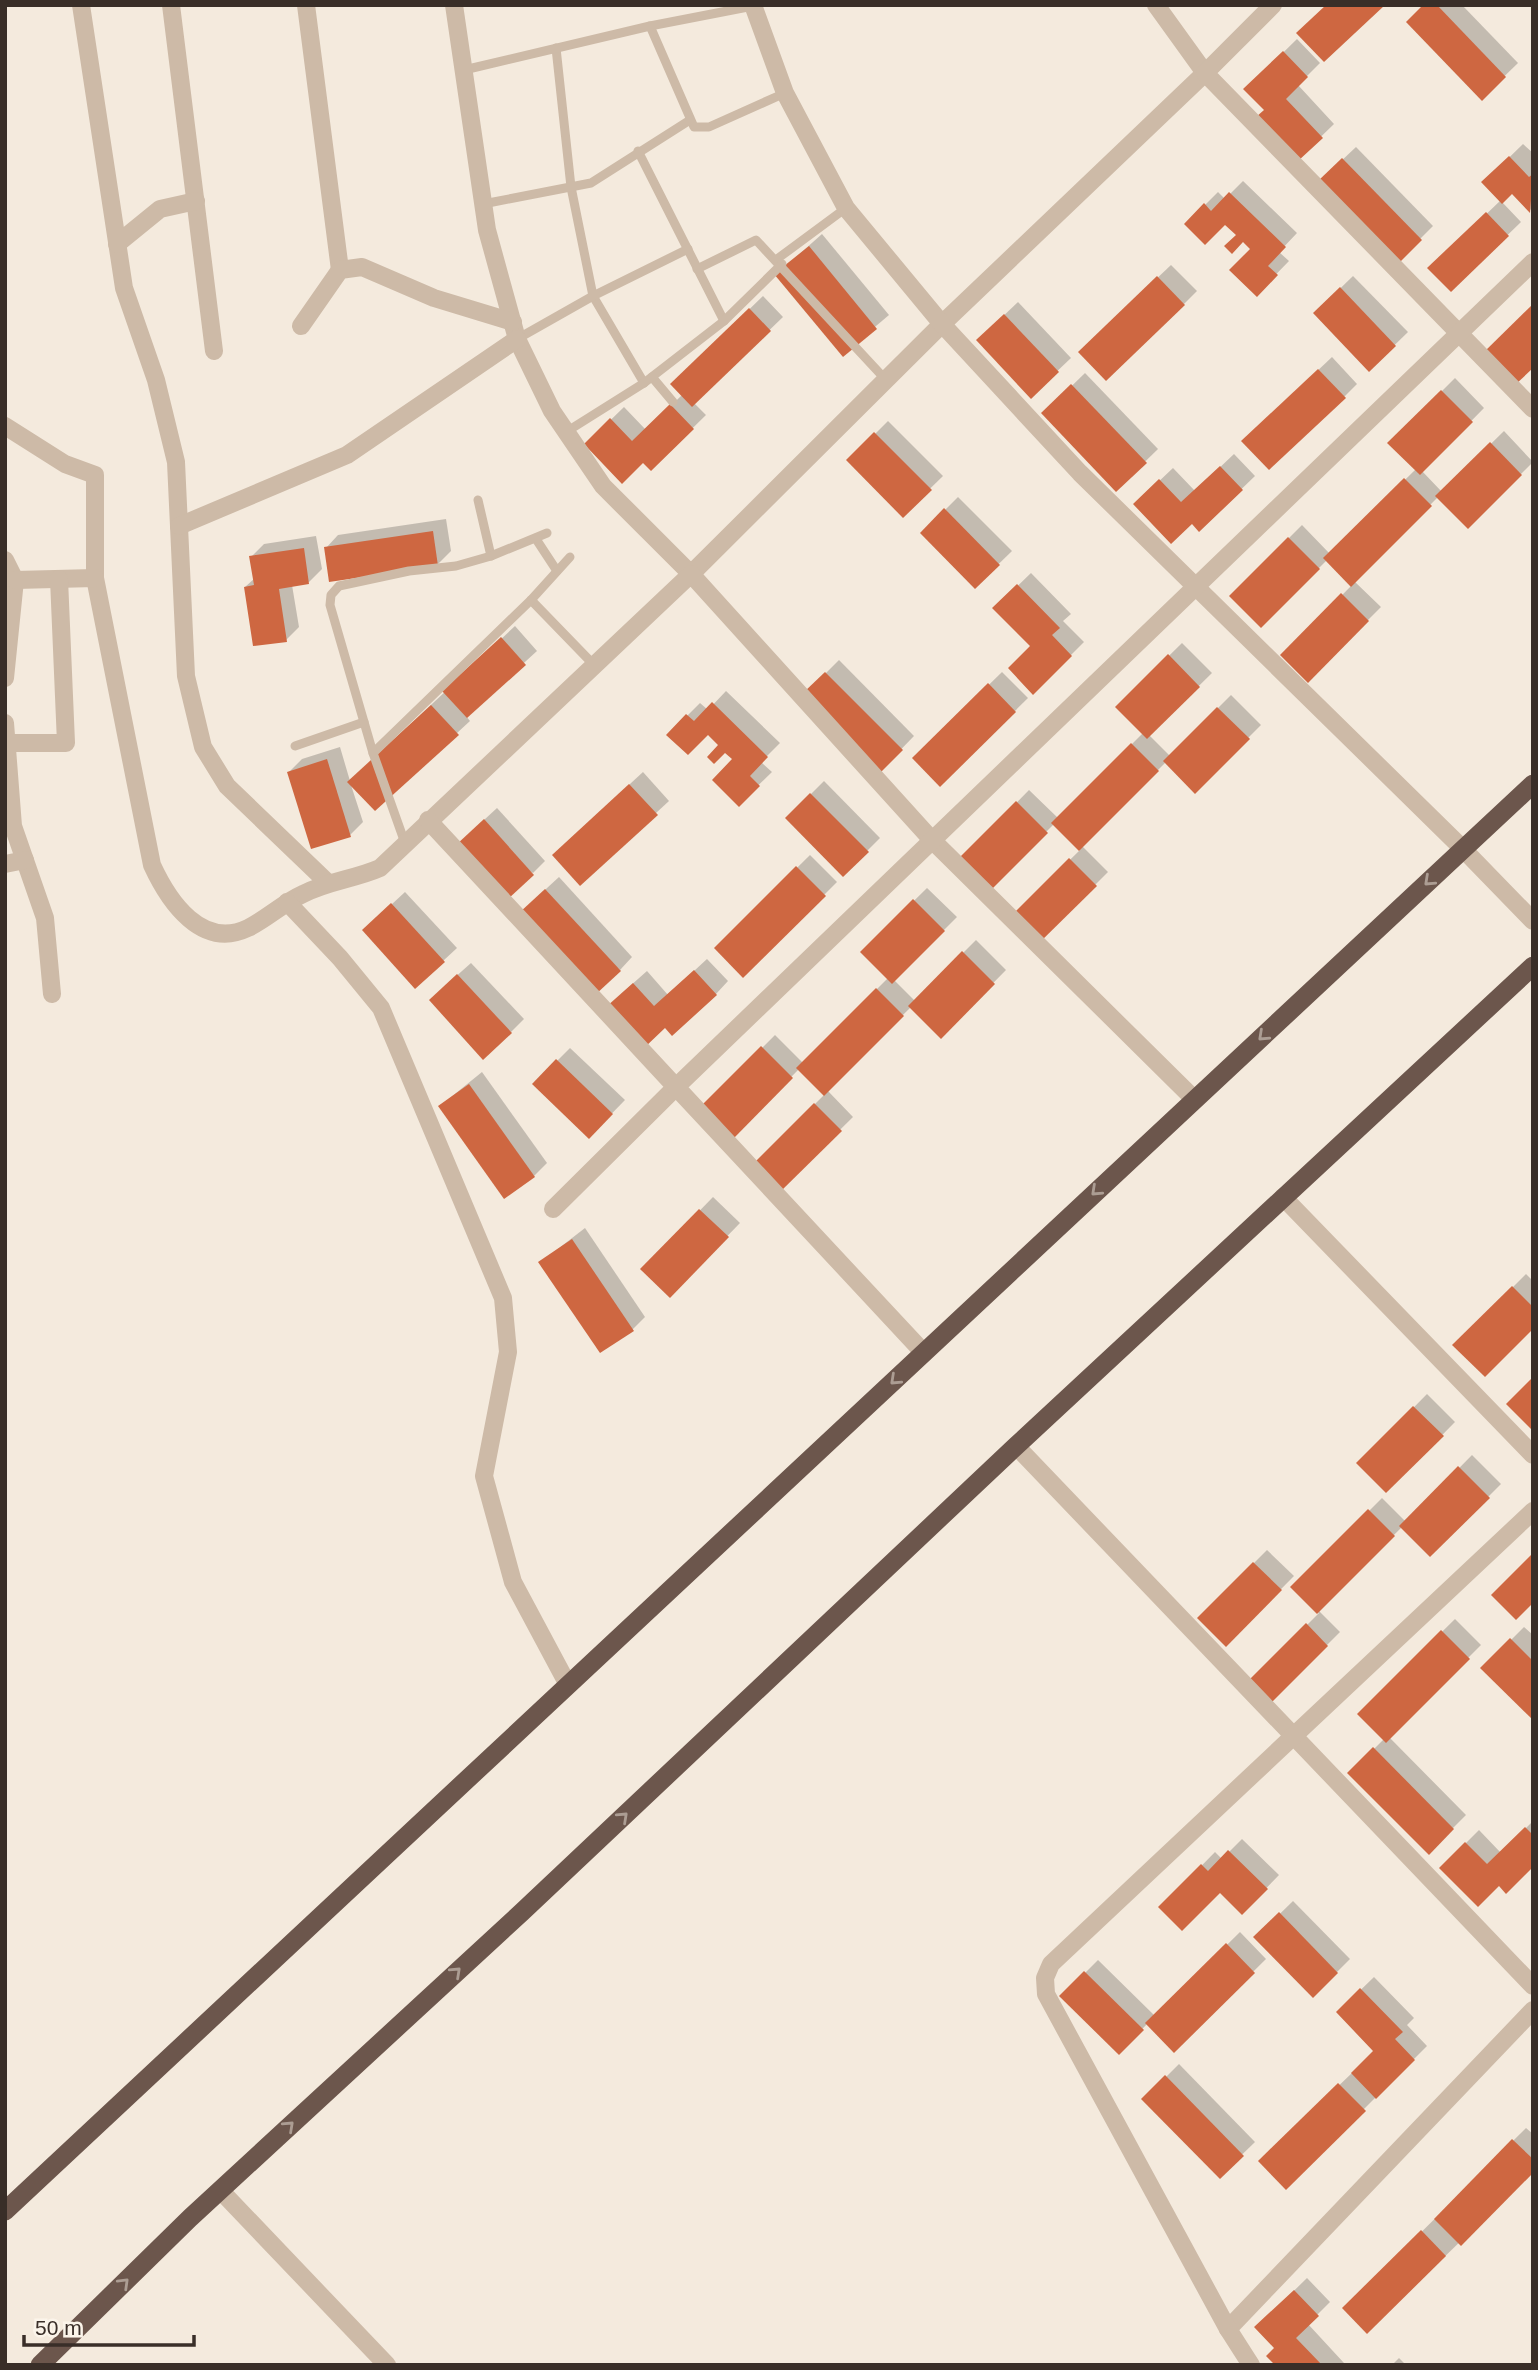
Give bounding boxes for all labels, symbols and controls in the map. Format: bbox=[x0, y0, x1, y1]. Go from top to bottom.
one-way arrow bbox=[1424, 872, 1437, 885]
one-way arrow bbox=[1258, 1028, 1271, 1040]
one-way arrow bbox=[1091, 1183, 1104, 1195]
one-way arrow bbox=[890, 1372, 903, 1384]
one-way arrow bbox=[615, 1813, 628, 1826]
one-way arrow bbox=[448, 1968, 461, 1981]
one-way arrow bbox=[281, 2122, 294, 2135]
one-way arrow bbox=[116, 2278, 129, 2291]
scale bar bbox=[24, 2304, 194, 2348]
text: 50 m bbox=[35, 2316, 82, 2339]

